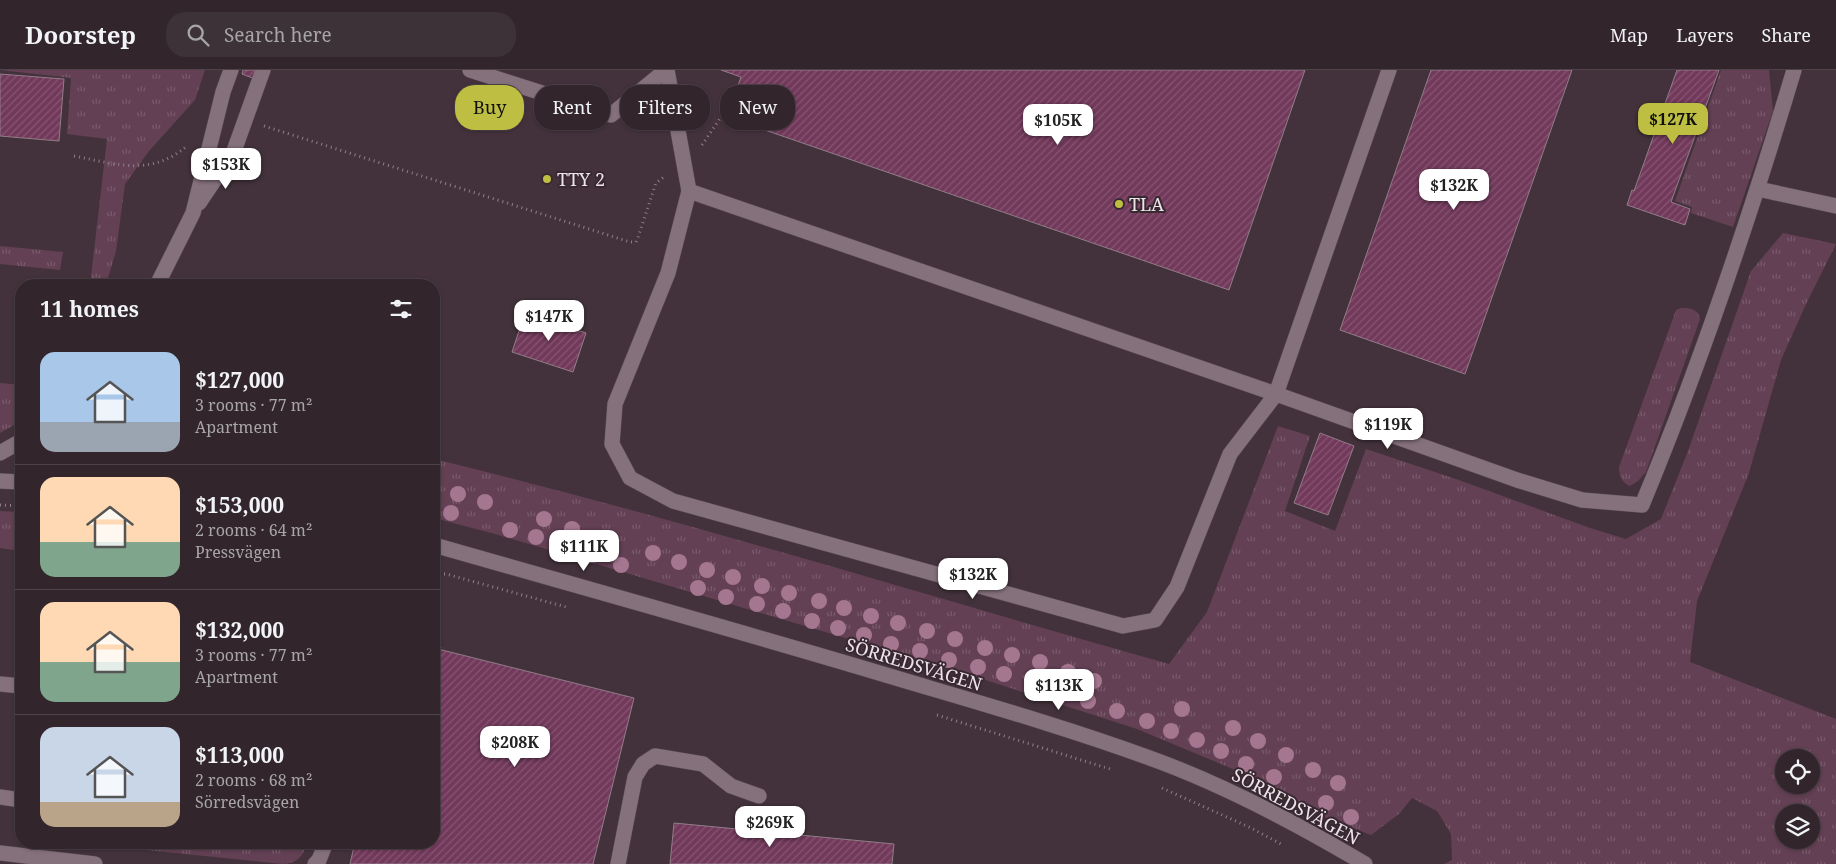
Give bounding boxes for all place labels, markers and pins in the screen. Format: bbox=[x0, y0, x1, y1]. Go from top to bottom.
pin: $127K bbox=[1638, 102, 1708, 145]
pin: $105K bbox=[1023, 104, 1093, 146]
pin: $153K bbox=[191, 148, 261, 190]
place label: TTY 2 bbox=[557, 167, 605, 191]
pin: $132K bbox=[1419, 168, 1489, 211]
marker: TTY 2 bbox=[541, 173, 553, 185]
place label: TLA bbox=[1129, 192, 1164, 216]
marker: TLA bbox=[1113, 198, 1125, 210]
pin: $147K bbox=[514, 300, 584, 342]
pin: $119K bbox=[1353, 408, 1423, 450]
pin: $111K bbox=[549, 530, 619, 572]
pin: $132K bbox=[938, 558, 1008, 600]
pin: $113K bbox=[1024, 668, 1094, 711]
pin: $208K bbox=[480, 726, 550, 768]
pin: $269K bbox=[735, 806, 805, 848]

